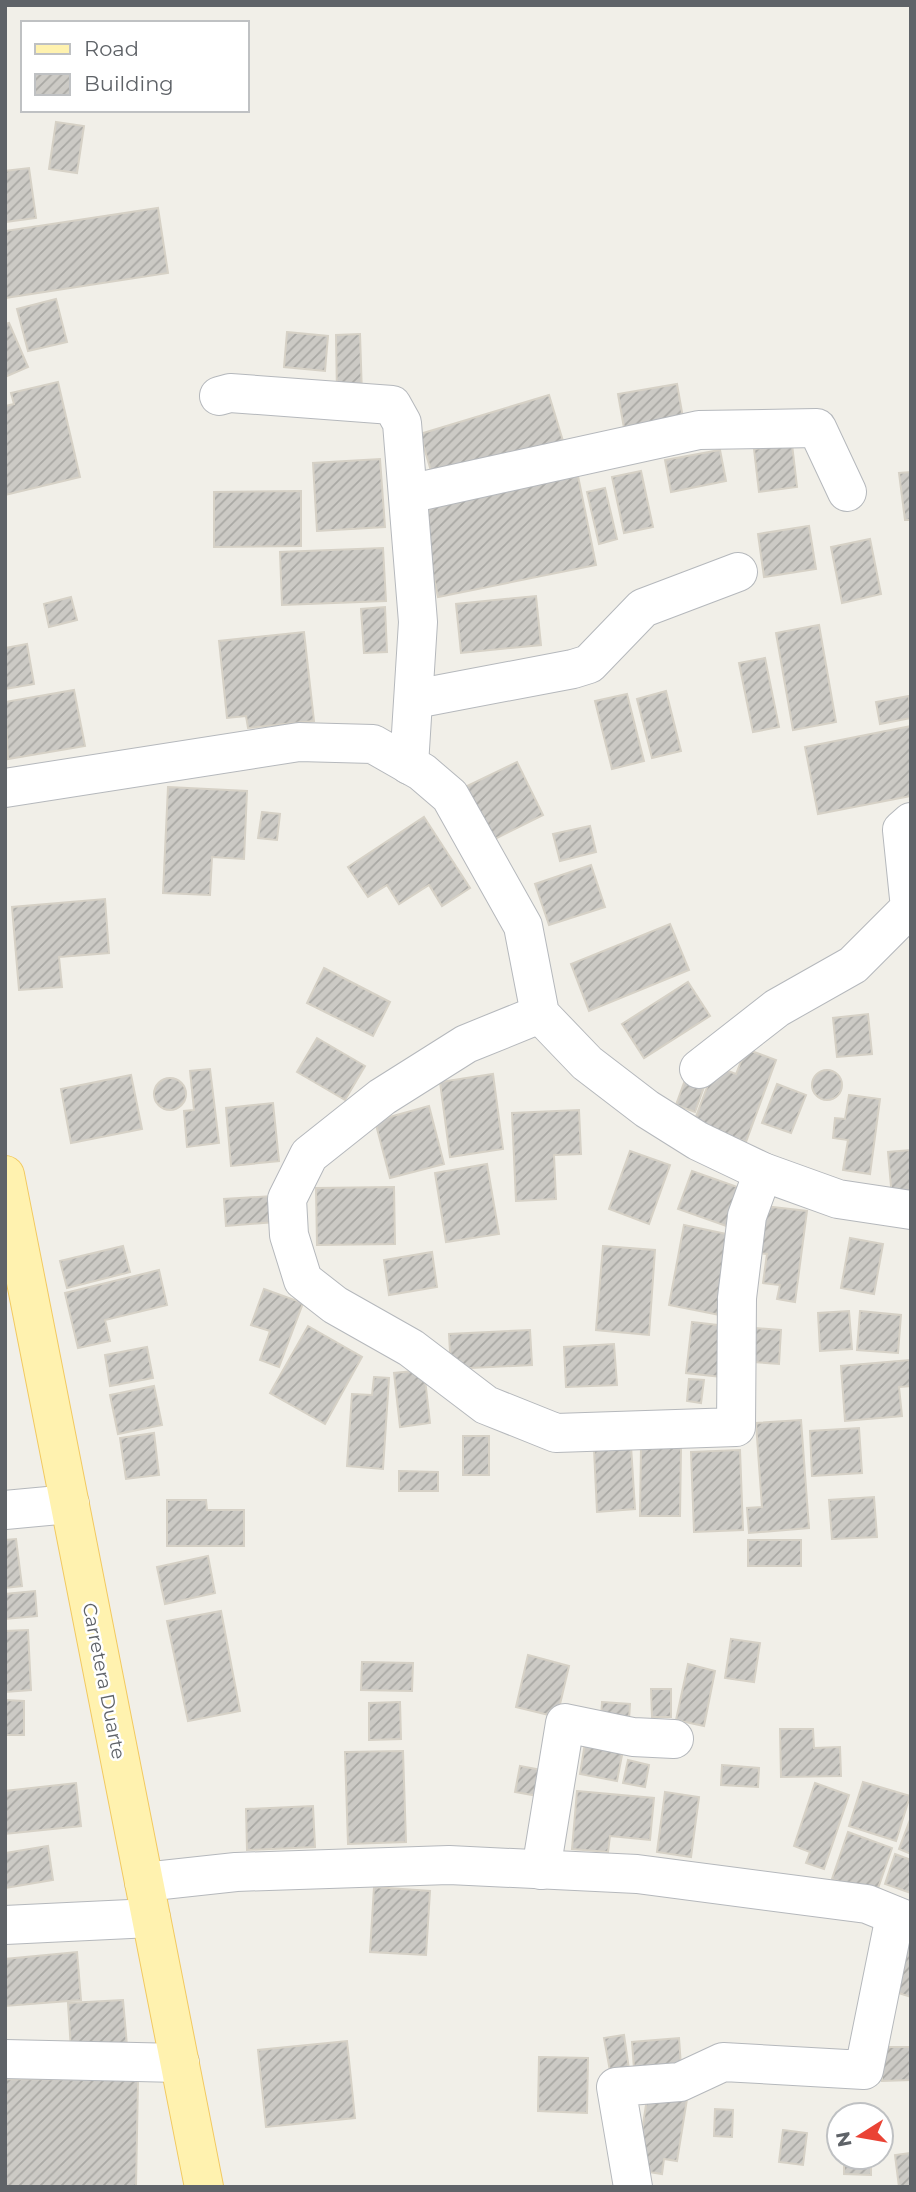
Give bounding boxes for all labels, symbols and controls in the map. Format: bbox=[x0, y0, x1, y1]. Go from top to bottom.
legend bbox=[21, 21, 248, 112]
text: Road bbox=[84, 36, 139, 61]
text: Building bbox=[84, 71, 174, 96]
street label: Carretera Duarte bbox=[78, 1601, 130, 1761]
north arrow bbox=[825, 2101, 895, 2171]
text: N bbox=[831, 2129, 857, 2149]

